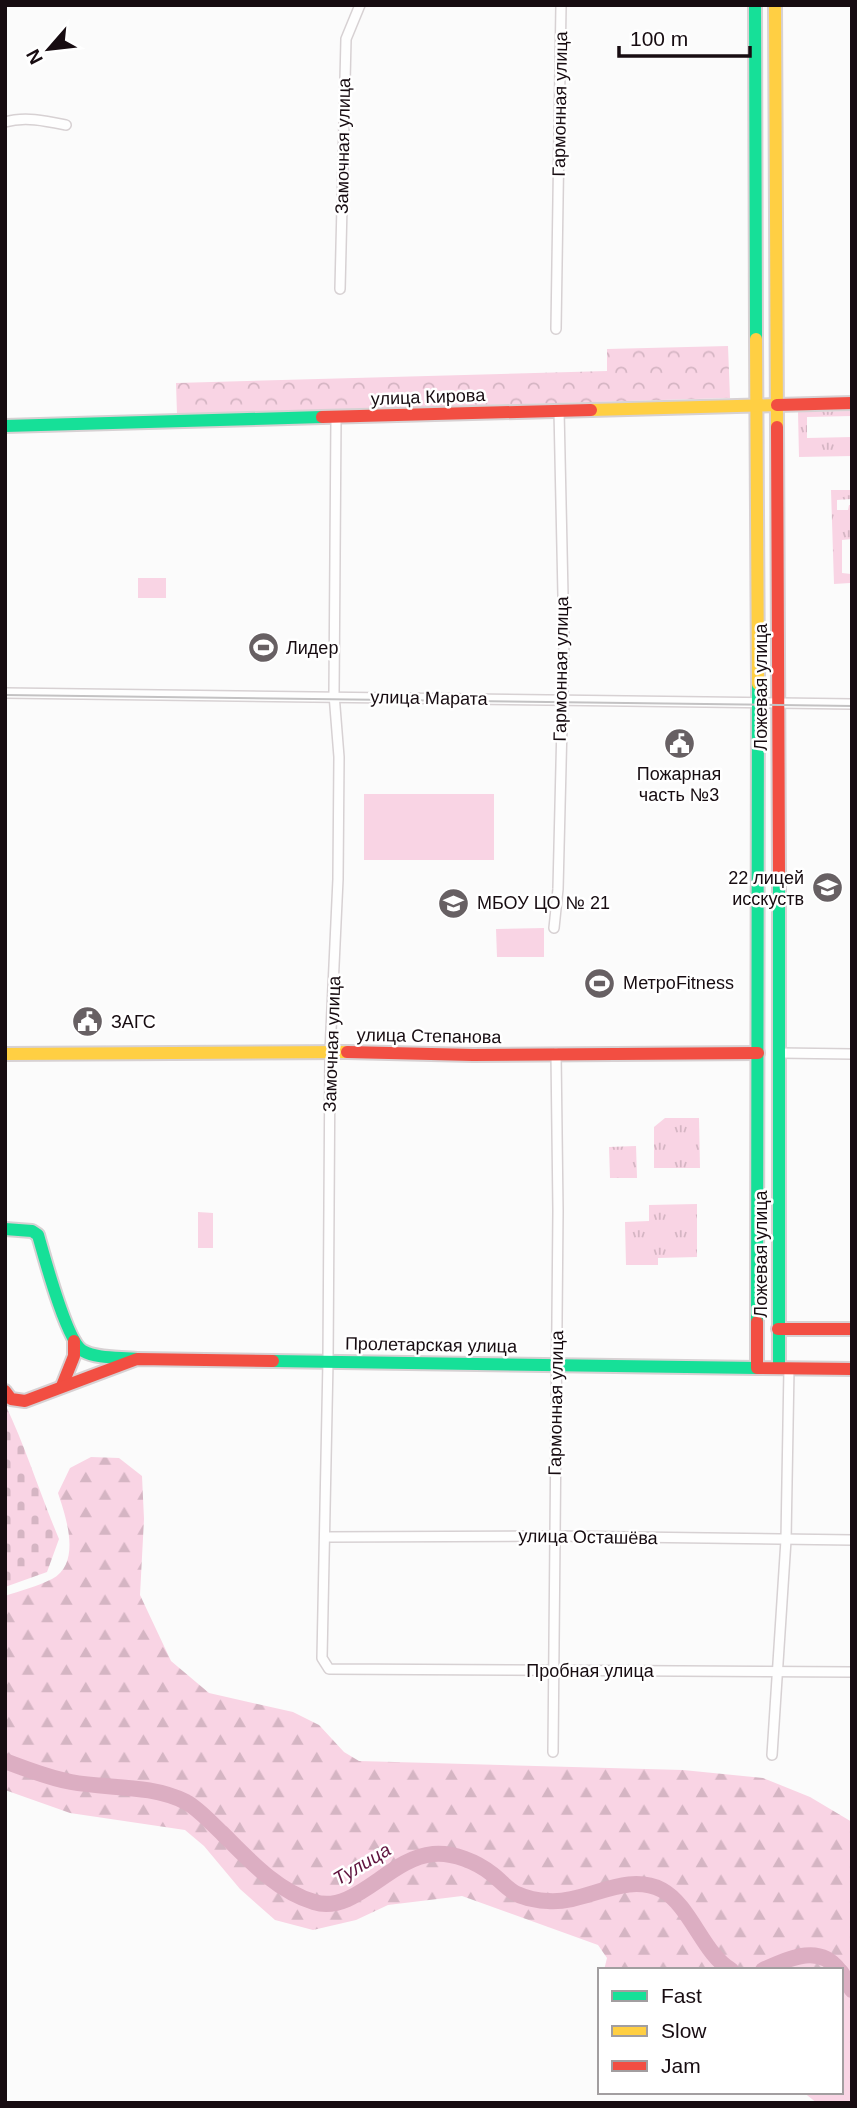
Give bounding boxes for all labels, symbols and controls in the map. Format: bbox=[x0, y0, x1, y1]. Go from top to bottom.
north arrow bbox=[14, 14, 84, 84]
scale bar bbox=[619, 14, 750, 58]
text: 100 m bbox=[630, 27, 688, 50]
street label: Гармонная улица bbox=[549, 30, 571, 177]
text: N bbox=[22, 46, 47, 68]
street label: Замочная улица bbox=[332, 77, 354, 214]
street label: улица Кирова bbox=[370, 385, 487, 409]
street label: Гармонная улица bbox=[550, 595, 572, 742]
street label: Ложевая улица bbox=[751, 622, 771, 751]
sports icon: Лидер bbox=[246, 631, 280, 665]
place label: Лидер bbox=[286, 638, 338, 658]
street label: улица Марата bbox=[370, 687, 489, 709]
public building icon: Пожарная часть №3 bbox=[662, 726, 696, 760]
place label: Пожарная часть №3 bbox=[637, 764, 721, 805]
place label: 22 лицей исскуств bbox=[728, 868, 804, 909]
school or university icon: 22 лицей исскуств bbox=[810, 871, 844, 905]
school or university icon: МБОУ ЦО № 21 bbox=[437, 886, 471, 920]
place label: МБОУ ЦО № 21 bbox=[477, 893, 610, 913]
sports icon: МетроFitness bbox=[583, 966, 617, 1000]
place label: МетроFitness bbox=[623, 973, 734, 993]
street label: Замочная улица bbox=[320, 974, 344, 1113]
public building icon: ЗАГС bbox=[71, 1005, 105, 1039]
place label: ЗАГС bbox=[111, 1012, 156, 1032]
street label: улица Степанова bbox=[357, 1025, 502, 1047]
street label: Ложевая улица bbox=[751, 1189, 771, 1318]
street label: Гармонная улица bbox=[545, 1329, 567, 1476]
street label: Пролетарская улица bbox=[345, 1334, 518, 1357]
street label: улица Осташёва bbox=[518, 1526, 659, 1548]
street label: Пробная улица bbox=[526, 1661, 655, 1681]
water label: Тулица bbox=[330, 1839, 394, 1889]
legend bbox=[598, 1968, 843, 2094]
text: Fast bbox=[661, 1984, 702, 2007]
text: Slow bbox=[661, 2019, 707, 2042]
text: Jam bbox=[661, 2054, 701, 2077]

